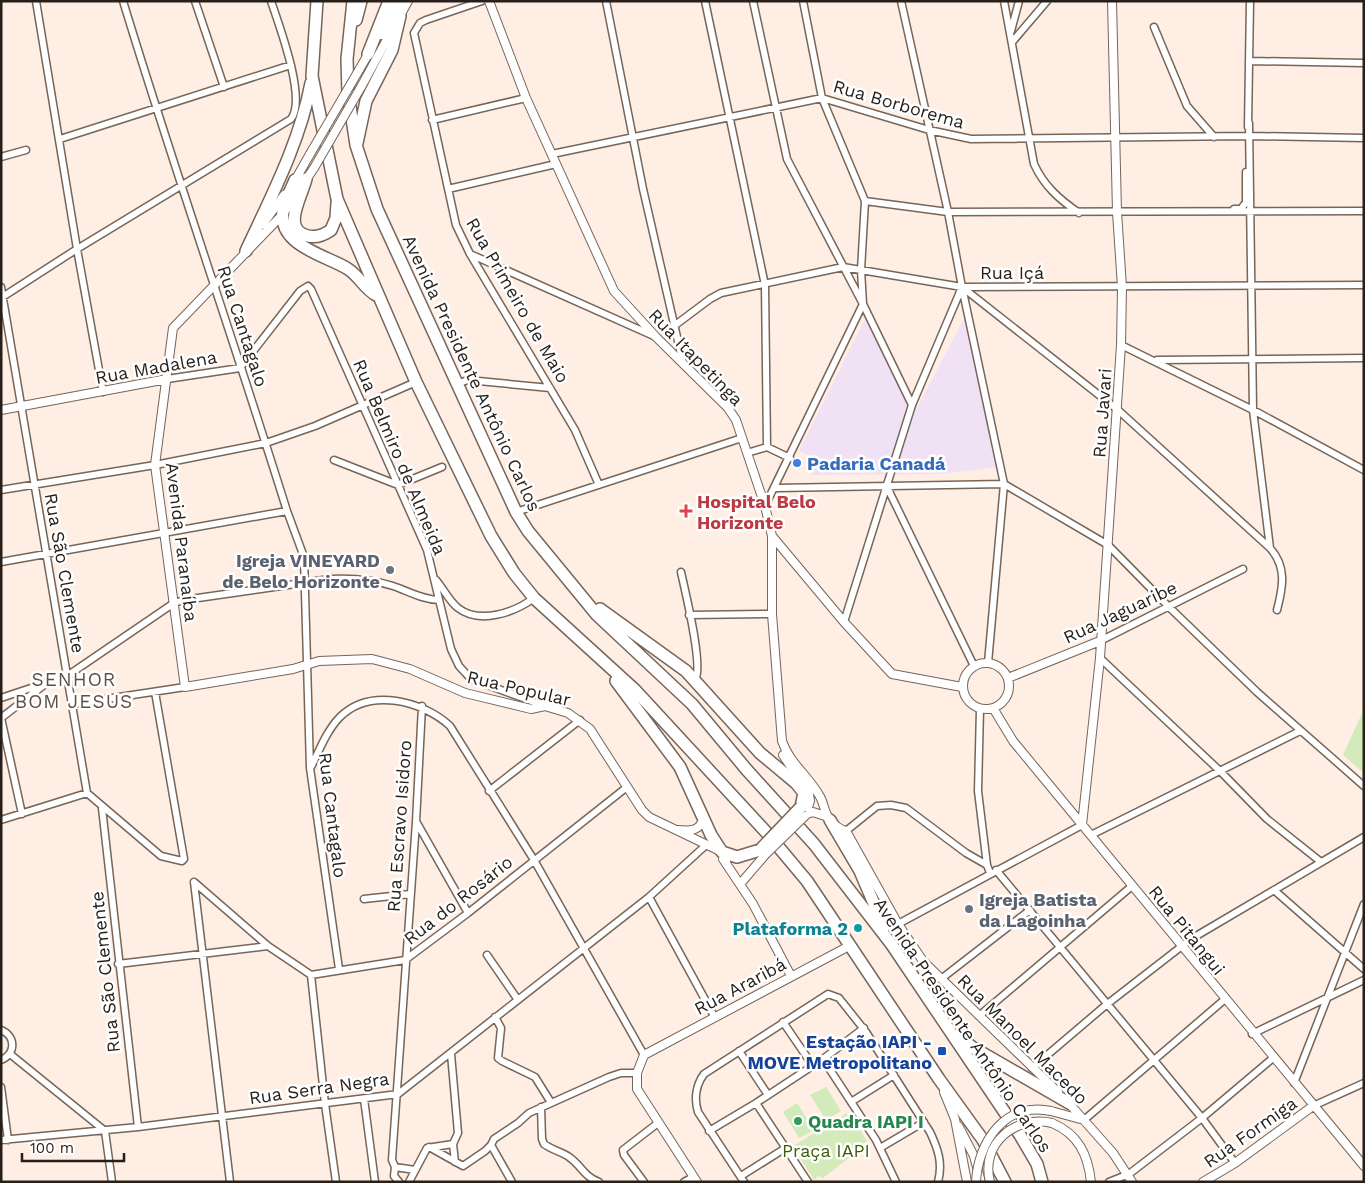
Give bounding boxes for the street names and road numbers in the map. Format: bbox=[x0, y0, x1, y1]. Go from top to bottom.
street label: Rua Borborema bbox=[831, 75, 967, 133]
street label: Rua Primeiro de Maio bbox=[462, 214, 574, 386]
street label: Avenida Presidente Antônio Carlos bbox=[399, 231, 545, 515]
street label: Rua Içá bbox=[980, 262, 1044, 283]
street label: Rua Cantagalo bbox=[214, 263, 272, 389]
street label: Rua Itapetinga bbox=[645, 304, 747, 410]
street label: Rua Madalena bbox=[94, 346, 218, 388]
street label: Rua Belmiro de Almeida bbox=[349, 356, 451, 558]
street label: Rua Javari bbox=[1088, 368, 1116, 458]
street label: Avenida Paranaíba bbox=[162, 461, 202, 623]
street label: Rua São Clemente bbox=[41, 491, 89, 655]
street label: Rua Jaguaribe bbox=[1060, 576, 1180, 648]
street label: Rua Popular bbox=[465, 666, 573, 710]
street label: Rua Escravo Isidoro bbox=[383, 739, 415, 913]
street label: Rua Cantagalo bbox=[315, 751, 351, 879]
street label: Rua do Rosário bbox=[399, 851, 517, 949]
street label: Rua Pitangui bbox=[1145, 881, 1229, 979]
street label: Rua São Clemente bbox=[86, 890, 124, 1054]
street label: Avenida Presidente Antônio Carlos bbox=[870, 894, 1056, 1156]
street label: Rua Araribá bbox=[691, 953, 789, 1019]
street label: Rua Manoel Macedo bbox=[953, 969, 1093, 1109]
street label: Rua Serra Negra bbox=[248, 1068, 390, 1108]
street label: Rua Formiga bbox=[1199, 1092, 1301, 1172]

